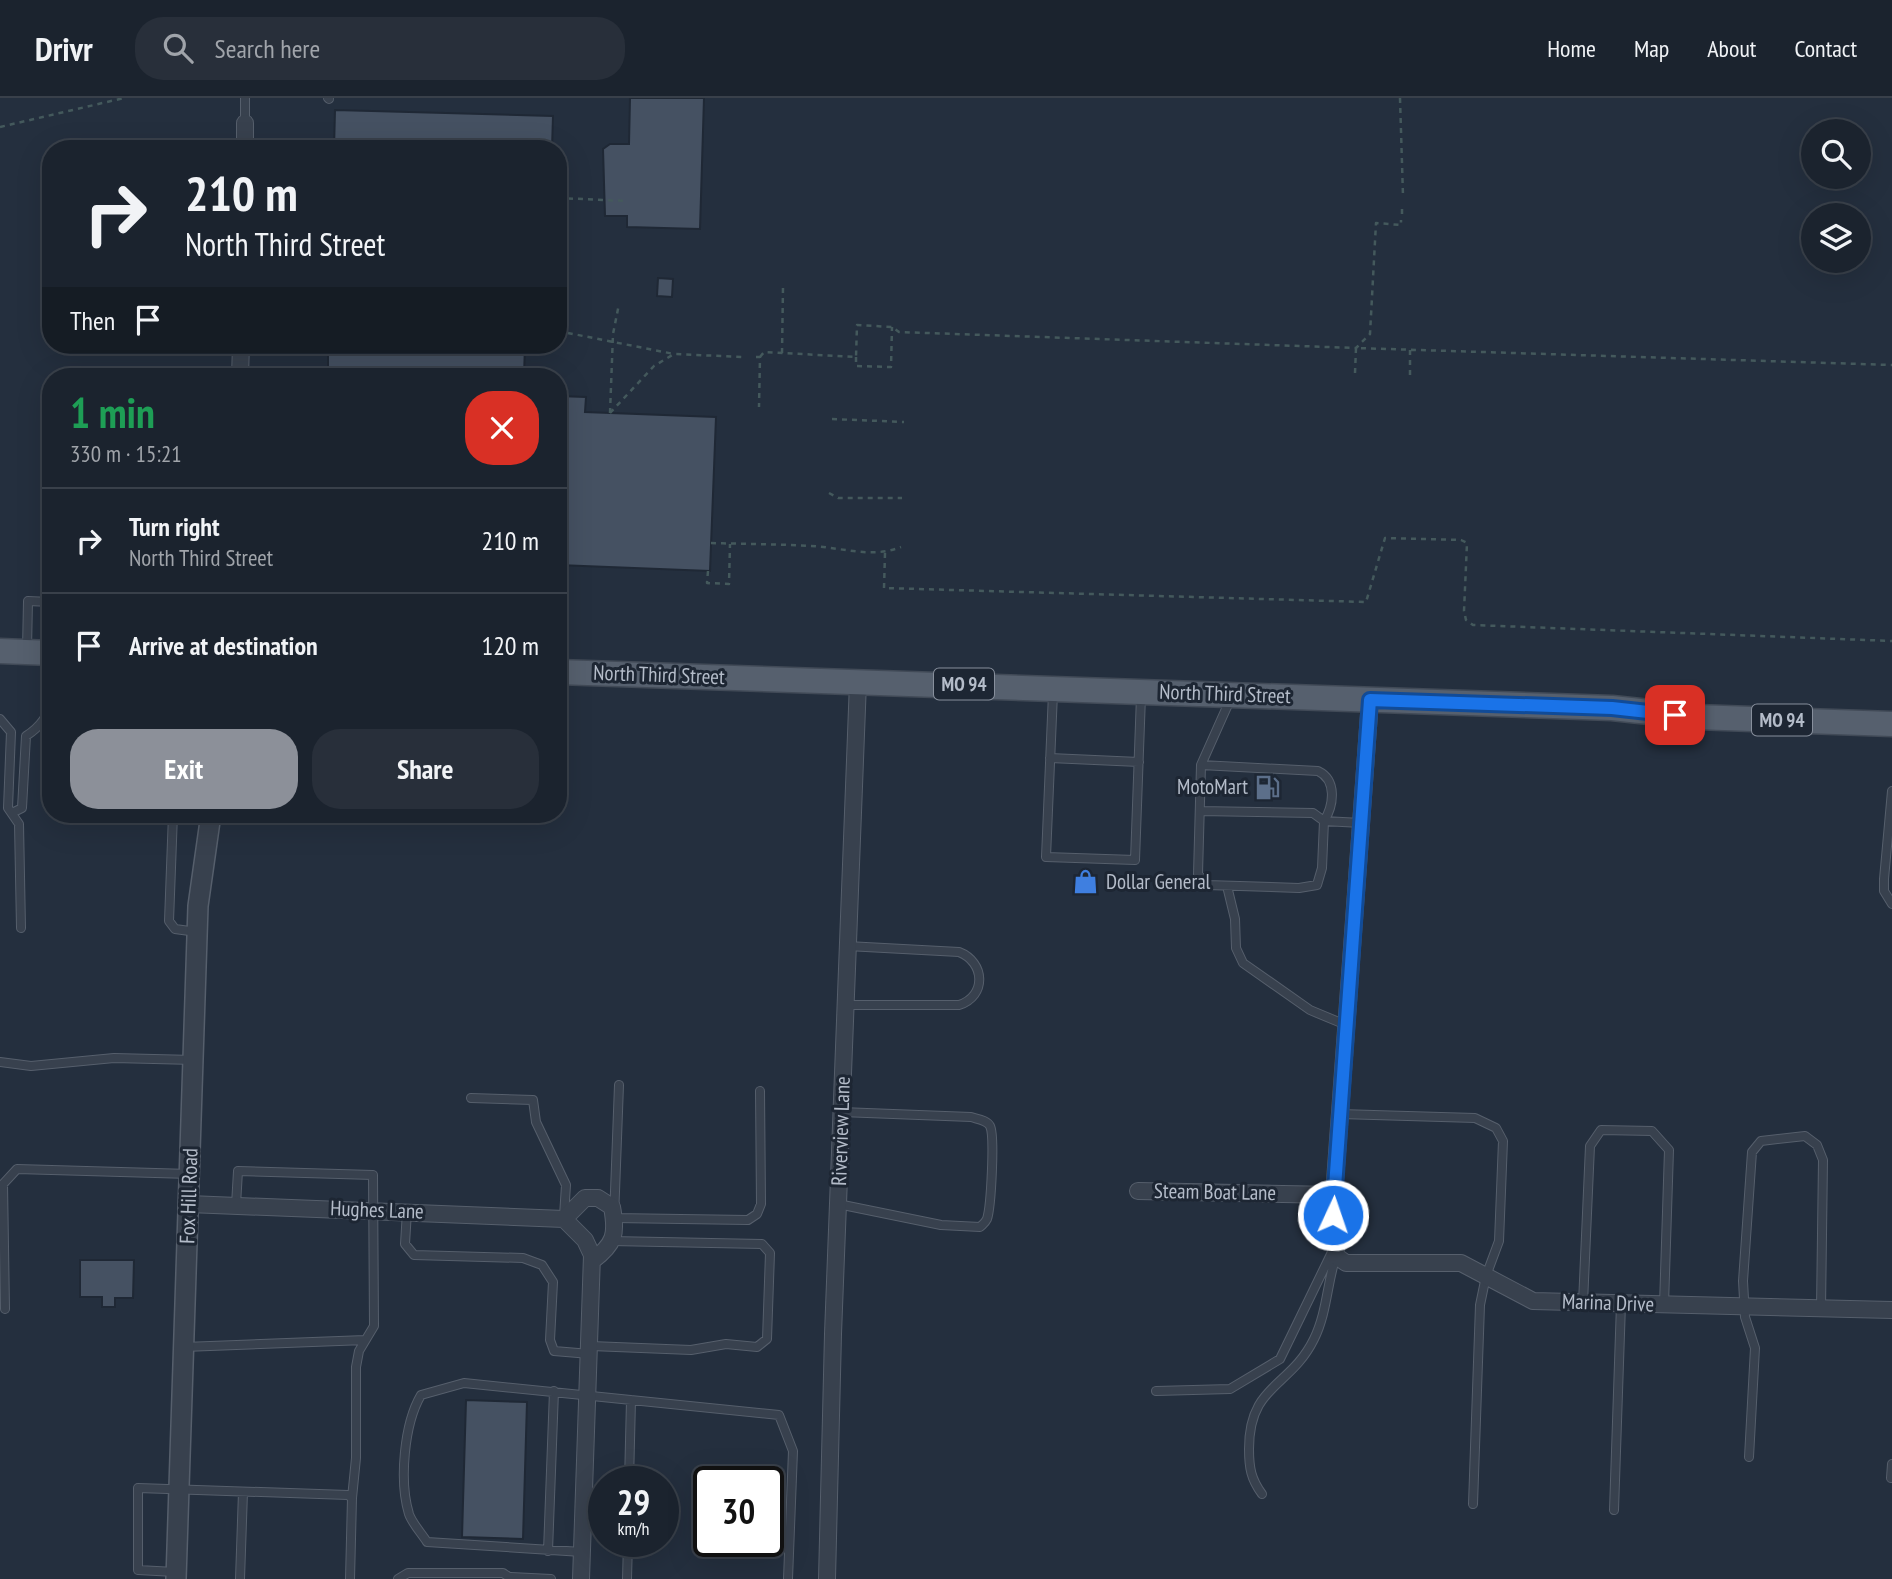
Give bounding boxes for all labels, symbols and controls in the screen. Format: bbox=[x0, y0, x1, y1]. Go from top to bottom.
search box bbox=[135, 17, 625, 80]
text: Drivr bbox=[35, 27, 93, 70]
icon: search bbox=[159, 29, 197, 67]
text: Search here bbox=[215, 32, 320, 65]
text: Home bbox=[1547, 33, 1596, 64]
text: Map bbox=[1634, 33, 1669, 64]
text: About bbox=[1707, 33, 1756, 64]
text: Contact bbox=[1794, 33, 1857, 64]
map controls bbox=[1801, 119, 1871, 273]
button: search bbox=[1801, 119, 1871, 189]
text: 210 m bbox=[185, 161, 298, 225]
icon: right bbox=[70, 168, 161, 259]
button: layers bbox=[1801, 203, 1871, 273]
text: North Third Street bbox=[185, 223, 385, 265]
icon: arrive bbox=[129, 301, 167, 339]
text: Then bbox=[70, 304, 115, 337]
text: 1 min bbox=[70, 385, 155, 440]
button: close bbox=[465, 391, 539, 465]
text: 330 m · 15:21 bbox=[70, 439, 182, 468]
text: Turn right bbox=[129, 510, 220, 543]
icon: right bbox=[70, 522, 108, 560]
text: 210 m bbox=[481, 524, 539, 557]
text: North Third Street bbox=[129, 543, 273, 572]
icon: arrive bbox=[70, 627, 108, 665]
text: Arrive at destination bbox=[129, 629, 318, 662]
text: 120 m bbox=[481, 629, 539, 662]
street label: North Third Street bbox=[593, 659, 725, 690]
road number: MO 94 bbox=[934, 668, 994, 699]
street label: North Third Street bbox=[1159, 678, 1291, 709]
pin bbox=[1645, 685, 1705, 745]
icon: arrive bbox=[1656, 696, 1694, 734]
road number: MO 94 bbox=[1752, 705, 1812, 736]
button: Exit bbox=[70, 729, 298, 809]
button: Share bbox=[312, 729, 539, 809]
place label: MotoMart bbox=[1177, 773, 1248, 800]
fuel station icon: MotoMart bbox=[1254, 773, 1282, 801]
shop icon: Dollar General bbox=[1072, 868, 1100, 896]
place label: Dollar General bbox=[1106, 868, 1211, 895]
street label: Riverview Lane bbox=[825, 1076, 856, 1186]
street label: Fox Hill Road bbox=[173, 1148, 204, 1244]
street label: Steam Boat Lane bbox=[1154, 1177, 1276, 1206]
position arrow bbox=[1296, 1178, 1370, 1252]
street label: Hughes Lane bbox=[330, 1194, 424, 1225]
street label: Marina Drive bbox=[1561, 1287, 1655, 1318]
speed limit sign: 30 bbox=[693, 1466, 784, 1557]
text: 29 bbox=[617, 1479, 650, 1525]
text: km/h bbox=[618, 1517, 649, 1540]

